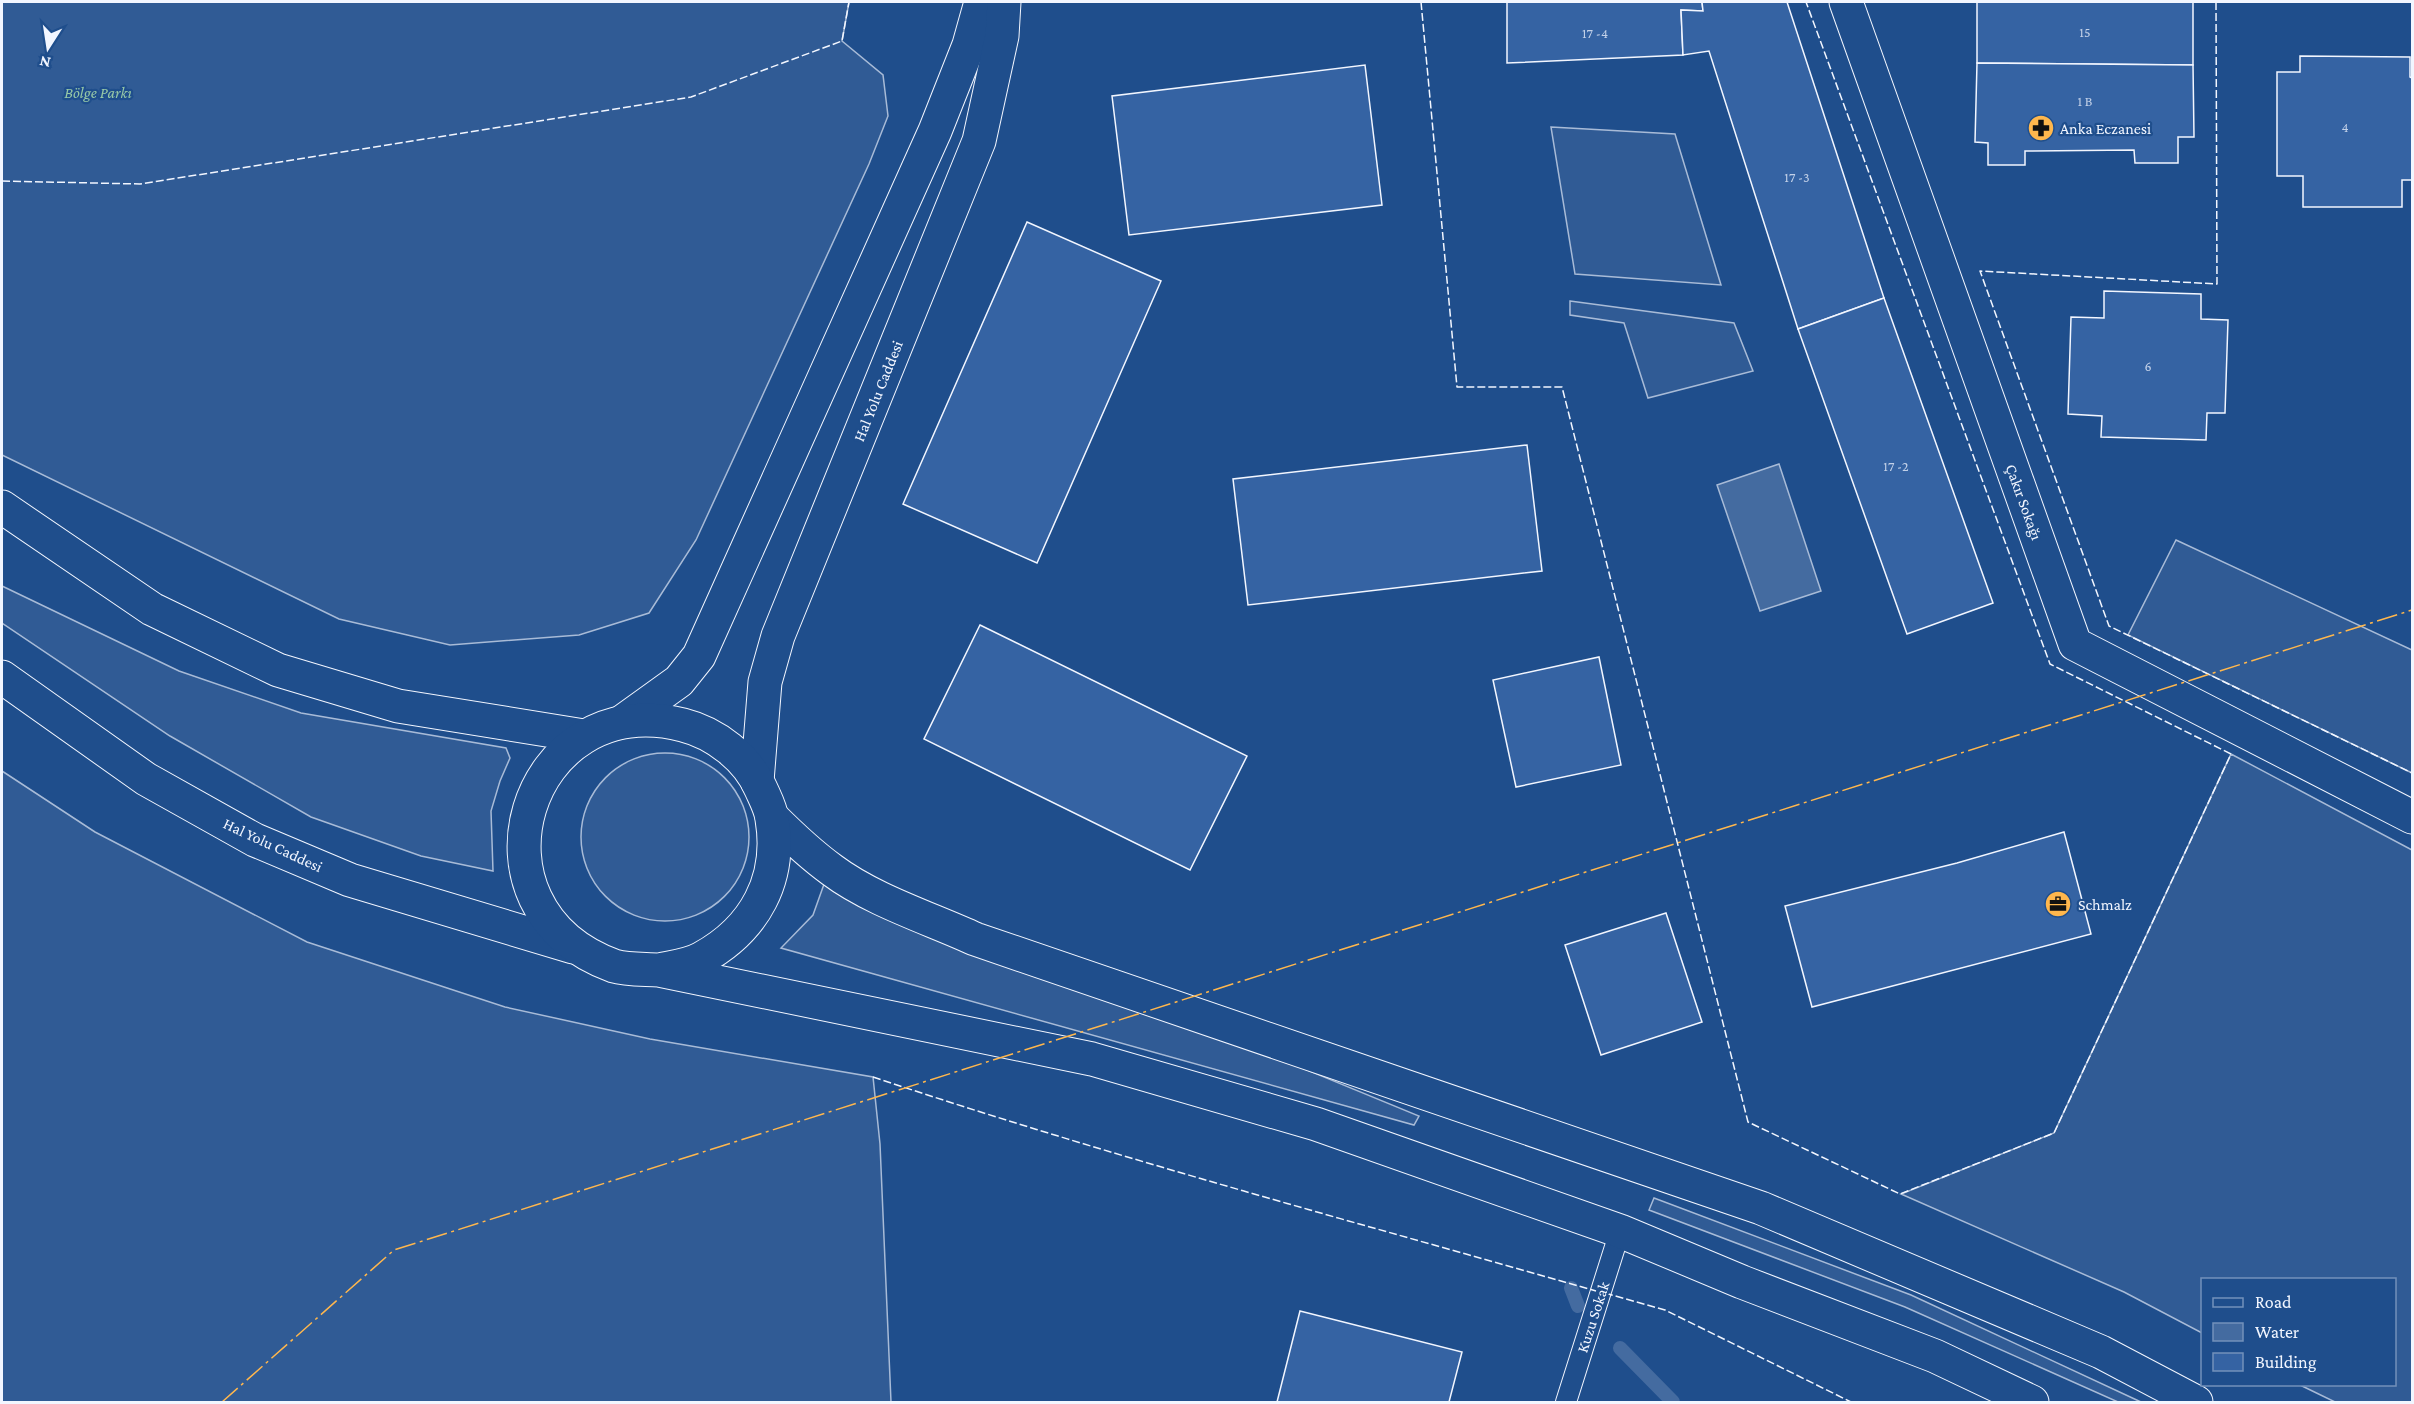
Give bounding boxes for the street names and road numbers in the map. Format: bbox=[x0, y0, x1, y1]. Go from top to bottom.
street label: Hal Yolu Caddesi bbox=[850, 338, 906, 444]
street label: Çakır Sokağı bbox=[2001, 462, 2046, 543]
street label: Hal Yolu Caddesi bbox=[221, 815, 325, 875]
street label: Kuzu Sokak bbox=[1574, 1279, 1613, 1355]

